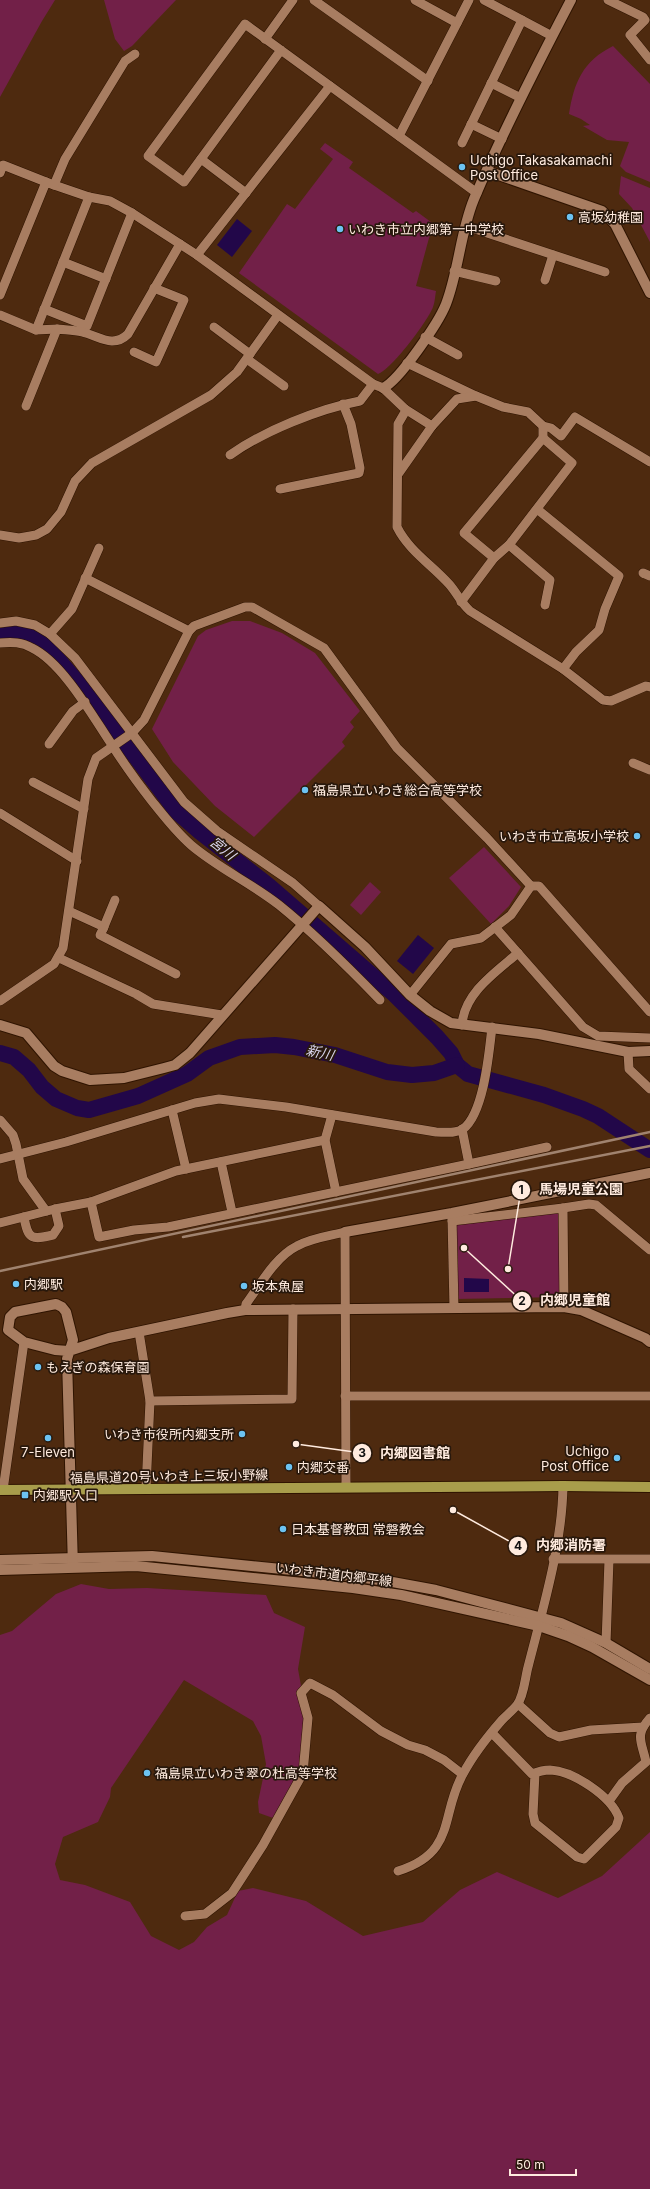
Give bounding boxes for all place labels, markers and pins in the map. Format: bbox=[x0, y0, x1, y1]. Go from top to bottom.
place label: Uchigo Takasakamachi Post Office bbox=[470, 152, 612, 183]
marker: Uchigo Takasakamachi Post Office bbox=[457, 162, 467, 172]
place label: 高坂幼稚園 bbox=[578, 209, 643, 225]
marker: 高坂幼稚園 bbox=[565, 212, 575, 222]
place label: いわき市立内郷第一中学校 bbox=[348, 221, 504, 237]
marker: いわき市立内郷第一中学校 bbox=[335, 224, 345, 234]
place label: 福島県立いわき総合高等学校 bbox=[313, 782, 482, 798]
marker: 福島県立いわき総合高等学校 bbox=[300, 785, 310, 795]
place label: いわき市立高坂小学校 bbox=[499, 828, 629, 844]
marker: いわき市立高坂小学校 bbox=[632, 831, 642, 841]
callout: 馬場児童公園 bbox=[511, 1177, 631, 1203]
place label: 内郷駅 bbox=[24, 1276, 63, 1292]
place label: 坂本魚屋 bbox=[252, 1278, 304, 1294]
marker: 内郷駅 bbox=[11, 1279, 21, 1289]
marker: 坂本魚屋 bbox=[239, 1281, 249, 1291]
callout: 内郷児童館 bbox=[512, 1288, 618, 1314]
place label: もえぎの森保育園 bbox=[46, 1359, 150, 1375]
marker: もえぎの森保育園 bbox=[33, 1362, 43, 1372]
place label: いわき市役所内郷支所 bbox=[104, 1426, 234, 1442]
marker: いわき市役所内郷支所 bbox=[237, 1429, 247, 1439]
marker: 7-Eleven bbox=[43, 1433, 53, 1443]
callout: 内郷図書館 bbox=[352, 1440, 458, 1466]
place label: Uchigo Post Office bbox=[541, 1443, 609, 1474]
place label: 7-Eleven bbox=[21, 1444, 75, 1460]
marker: Uchigo Post Office bbox=[612, 1453, 622, 1463]
place label: 内郷交番 bbox=[297, 1459, 349, 1475]
marker: 内郷交番 bbox=[284, 1462, 294, 1472]
place label: 内郷駅入口 bbox=[33, 1487, 98, 1503]
marker: 内郷駅入口 bbox=[20, 1490, 30, 1500]
place label: 日本基督教団 常磐教会 bbox=[291, 1521, 425, 1537]
marker: 日本基督教団 常磐教会 bbox=[278, 1524, 288, 1534]
callout: 内郷消防署 bbox=[508, 1533, 614, 1559]
place label: 福島県立いわき翠の杜高等学校 bbox=[155, 1765, 337, 1781]
marker: 福島県立いわき翠の杜高等学校 bbox=[142, 1768, 152, 1778]

